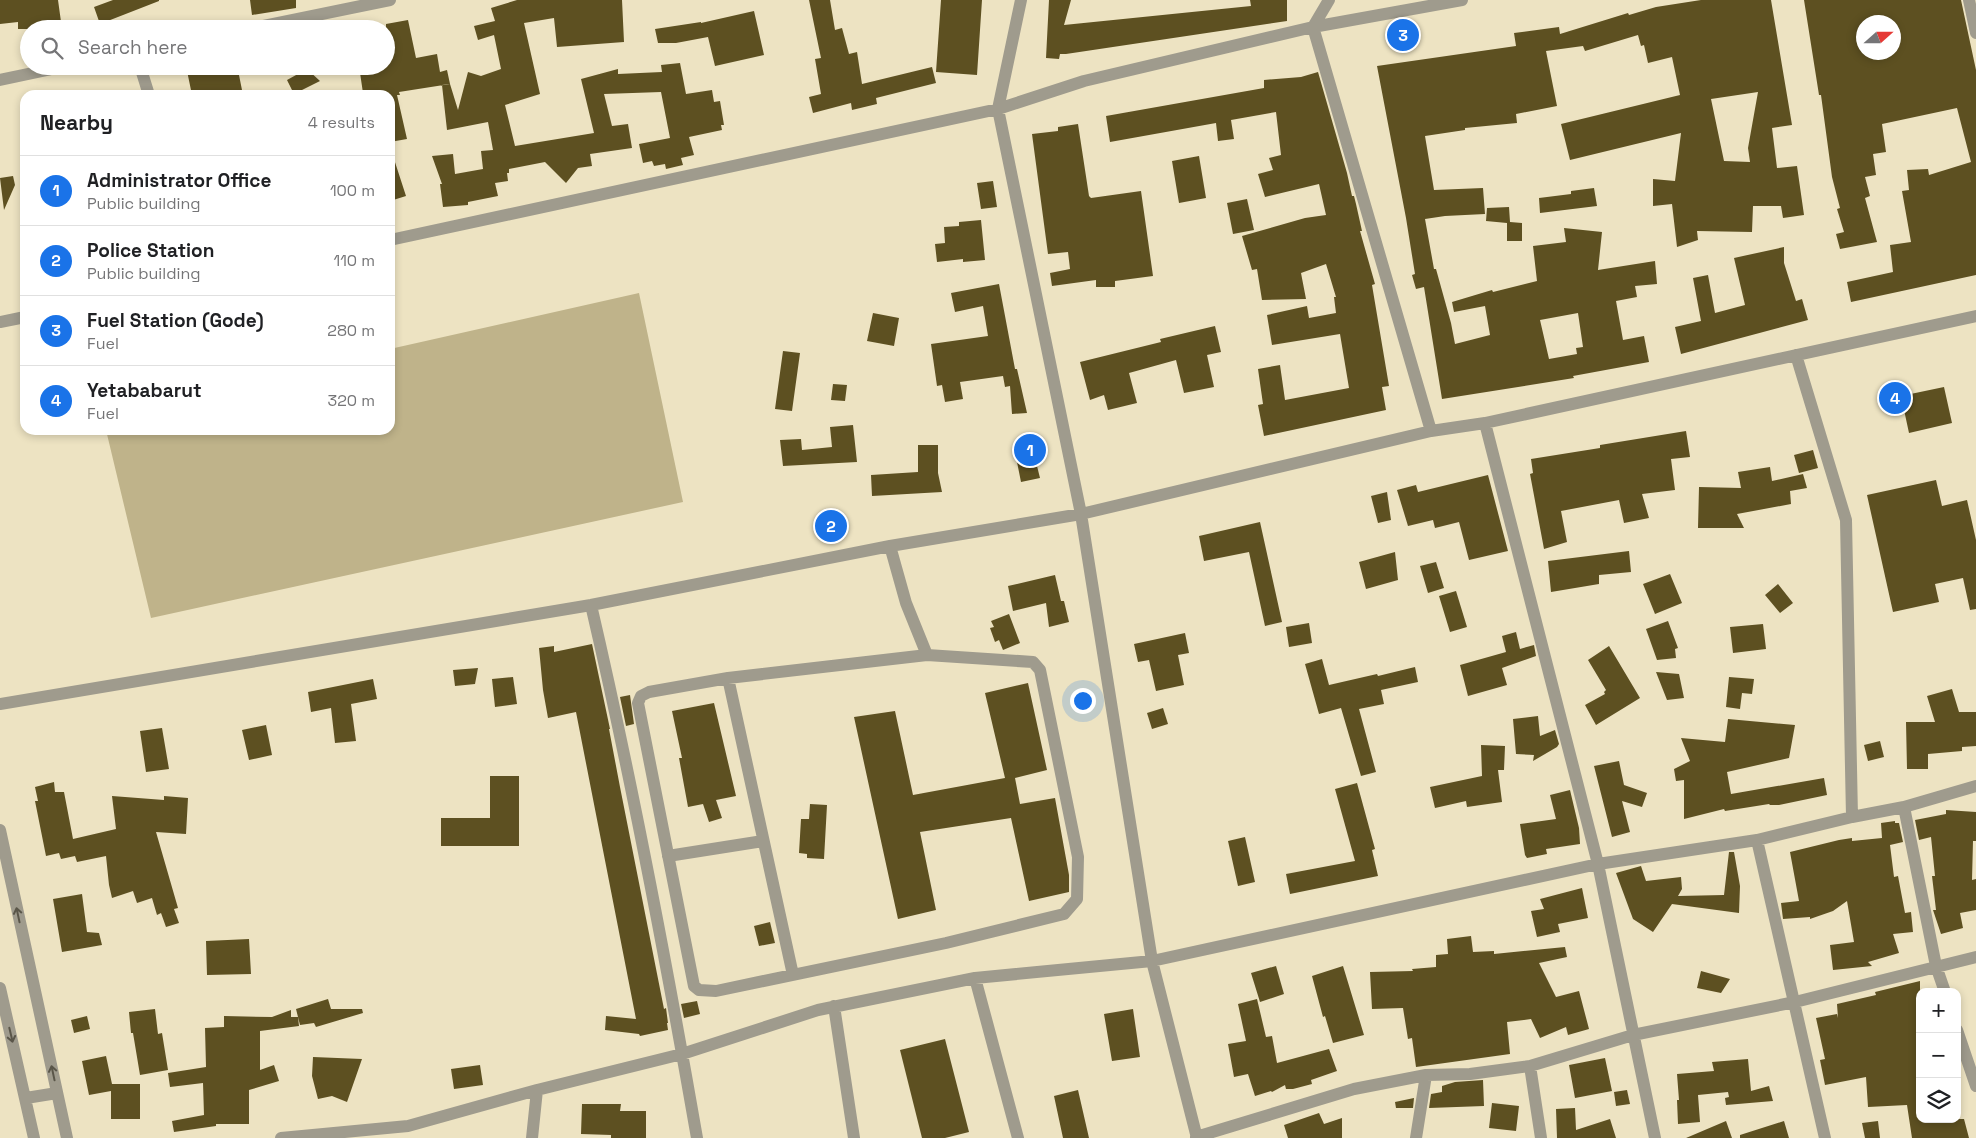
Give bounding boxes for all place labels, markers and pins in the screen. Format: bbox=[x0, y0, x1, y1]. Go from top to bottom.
pin: 3 bbox=[1387, 16, 1419, 54]
pin: 4 bbox=[1879, 379, 1911, 417]
pin: 1 bbox=[1014, 431, 1046, 469]
pin: 2 bbox=[815, 507, 847, 545]

